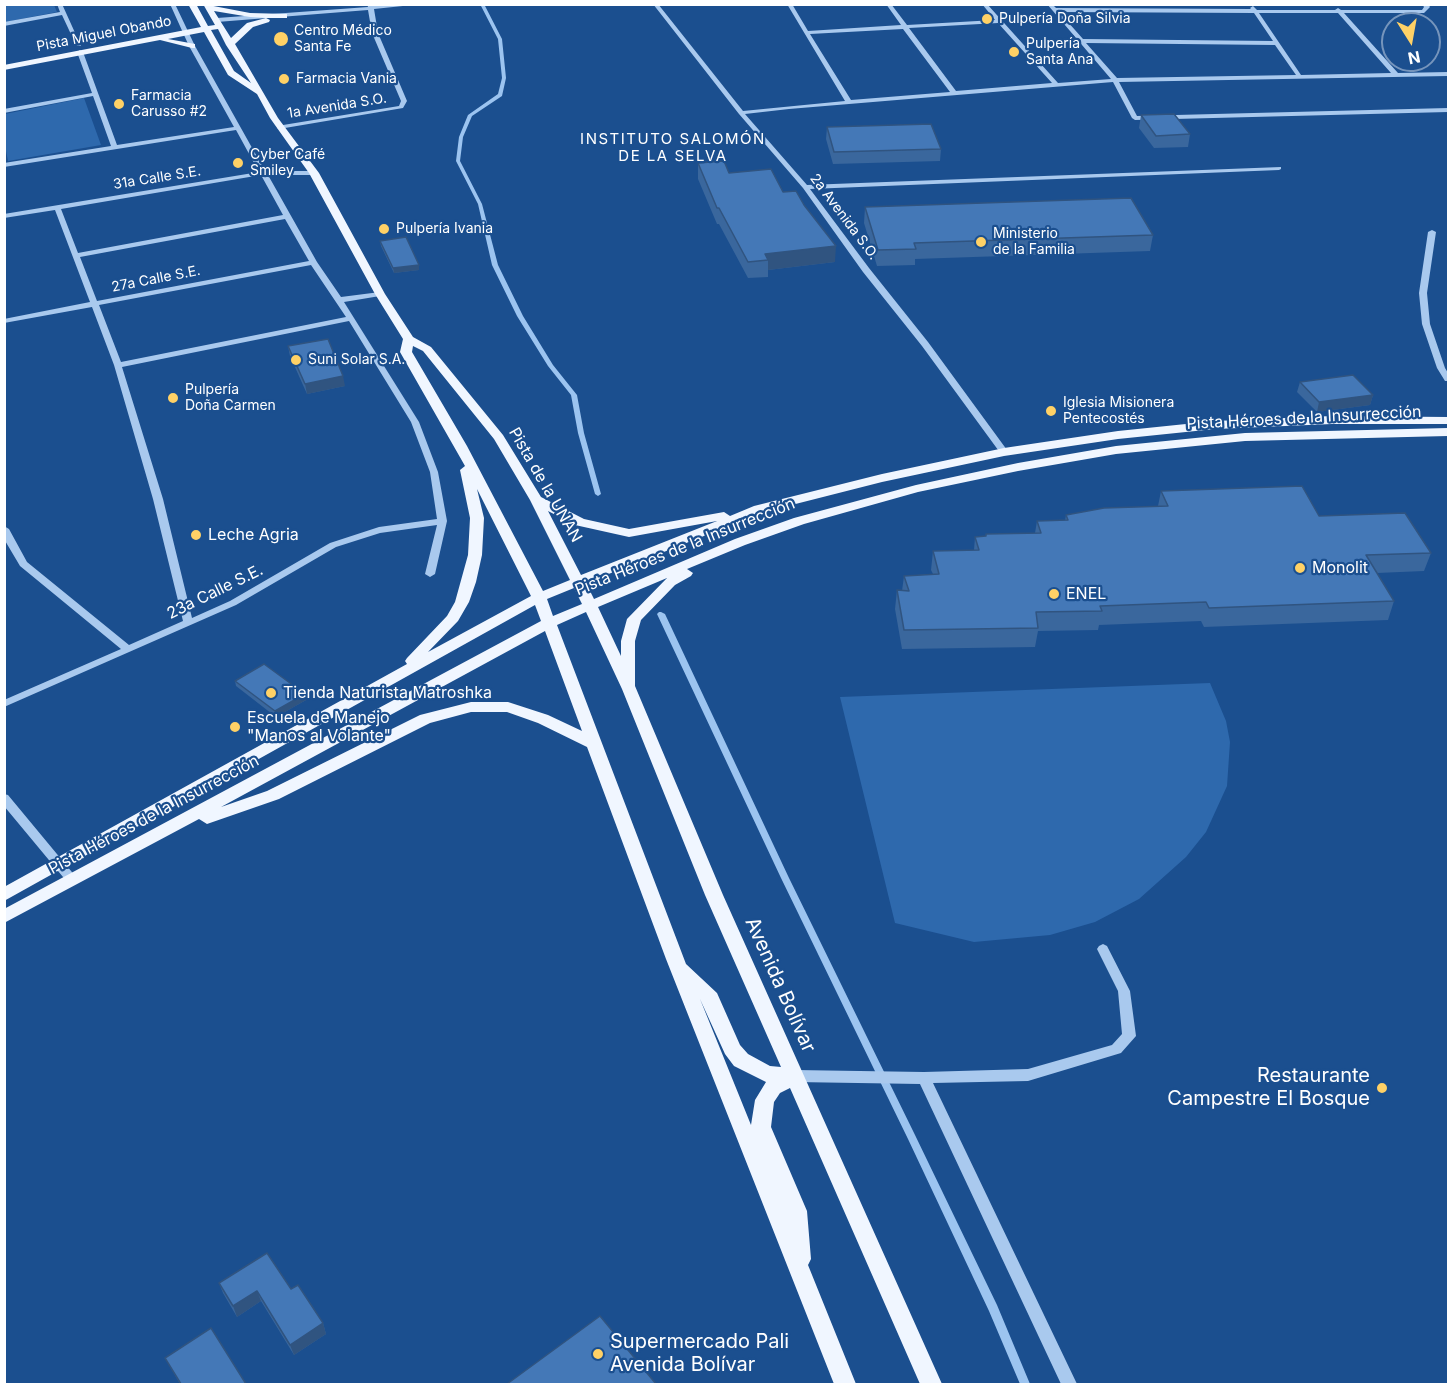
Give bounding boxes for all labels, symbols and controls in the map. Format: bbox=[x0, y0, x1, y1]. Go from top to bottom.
place label: Pulpería Doña Silvia bbox=[999, 11, 1131, 27]
marker: Pulpería Doña Silvia bbox=[980, 12, 994, 26]
north arrow bbox=[1381, 12, 1441, 72]
street label: Pista Miguel Obando bbox=[35, 13, 173, 55]
place label: Centro Médico Santa Fe bbox=[294, 23, 392, 56]
marker: Centro Médico Santa Fe bbox=[272, 30, 290, 48]
place label: Pulpería Santa Ana bbox=[1026, 36, 1093, 68]
marker: Pulpería Santa Ana bbox=[1007, 45, 1021, 59]
text: N bbox=[1406, 47, 1422, 69]
place label: Farmacia Vania bbox=[296, 71, 397, 87]
marker: Farmacia Vania bbox=[277, 72, 291, 86]
place label: Farmacia Carusso #2 bbox=[131, 88, 207, 120]
street label: 1a Avenida S.O. bbox=[286, 90, 388, 122]
marker: Farmacia Carusso #2 bbox=[112, 97, 126, 111]
district label: INSTITUTO SALOMÓN DE LA SELVA bbox=[580, 130, 766, 165]
place label: Cyber Café Smiley bbox=[250, 147, 325, 180]
marker: Cyber Café Smiley bbox=[231, 156, 245, 170]
street label: 31a Calle S.E. bbox=[112, 163, 202, 193]
street label: 2a Avenida S.O. bbox=[806, 171, 882, 263]
place label: Pulpería Ivania bbox=[396, 221, 493, 237]
marker: Pulpería Ivania bbox=[377, 222, 391, 236]
place label: Ministerio de la Familia bbox=[993, 226, 1075, 258]
marker: Ministerio de la Familia bbox=[974, 235, 988, 249]
street label: 27a Calle S.E. bbox=[110, 262, 202, 296]
place label: Suni Solar S.A. bbox=[308, 352, 405, 368]
marker: Suni Solar S.A. bbox=[289, 353, 303, 367]
place label: Pulpería Doña Carmen bbox=[185, 382, 276, 414]
marker: Pulpería Doña Carmen bbox=[166, 391, 180, 405]
place label: Iglesia Misionera Pentecostés bbox=[1063, 395, 1174, 428]
street label: Pista Héroes de la Insurrección bbox=[1186, 402, 1422, 434]
marker: Iglesia Misionera Pentecostés bbox=[1044, 404, 1058, 418]
street label: Pista de la UNAN bbox=[504, 424, 586, 546]
street label: Pista Héroes de la Insurrección bbox=[572, 494, 798, 600]
place label: Leche Agria bbox=[208, 525, 299, 545]
marker: Leche Agria bbox=[189, 528, 203, 542]
place label: Monolit bbox=[1312, 558, 1368, 578]
street label: 23a Calle S.E. bbox=[164, 560, 266, 624]
marker: Monolit bbox=[1293, 561, 1307, 575]
place label: ENEL bbox=[1066, 584, 1106, 604]
marker: ENEL bbox=[1047, 587, 1061, 601]
place label: Tienda Naturista Matroshka bbox=[283, 683, 492, 703]
marker: Tienda Naturista Matroshka bbox=[264, 686, 278, 700]
place label: Escuela de Manejo "Manos al Volante" bbox=[247, 708, 391, 746]
marker: Escuela de Manejo "Manos al Volante" bbox=[228, 720, 242, 734]
street label: Pista Héroes de la Insurrección bbox=[46, 751, 262, 879]
street label: Avenida Bolívar bbox=[739, 914, 821, 1056]
place label: Restaurante Campestre El Bosque bbox=[1167, 1064, 1370, 1111]
marker: Restaurante Campestre El Bosque bbox=[1375, 1081, 1389, 1095]
place label: Supermercado Pali Avenida Bolívar bbox=[610, 1330, 789, 1377]
marker: Supermercado Pali Avenida Bolívar bbox=[591, 1347, 605, 1361]

